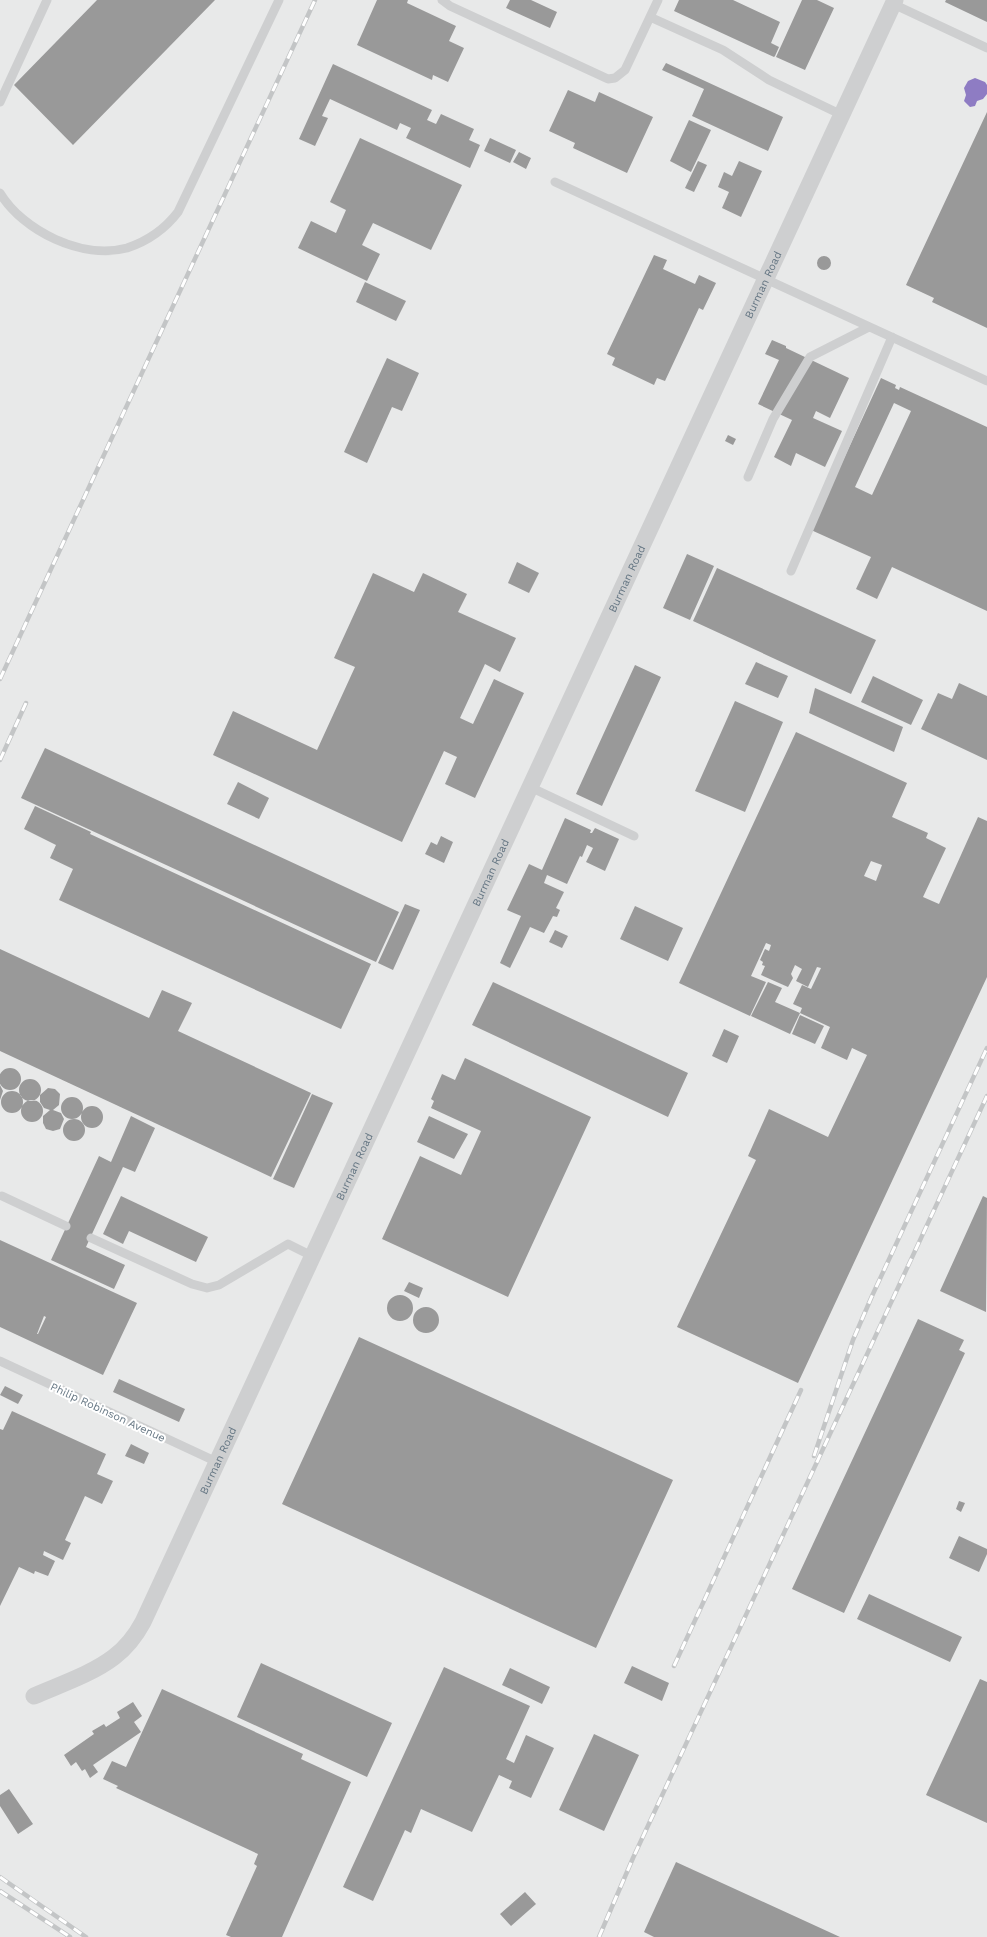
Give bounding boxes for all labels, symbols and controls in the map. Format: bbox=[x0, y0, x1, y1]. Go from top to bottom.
street label: Burman Road bbox=[742, 249, 785, 321]
street label: Burman Road bbox=[606, 543, 648, 615]
street label: Burman Road bbox=[470, 837, 512, 909]
street label: Burman Road bbox=[333, 1131, 376, 1202]
street label: Philip Robinson Avenue bbox=[48, 1380, 167, 1445]
street label: Burman Road bbox=[197, 1425, 240, 1496]

